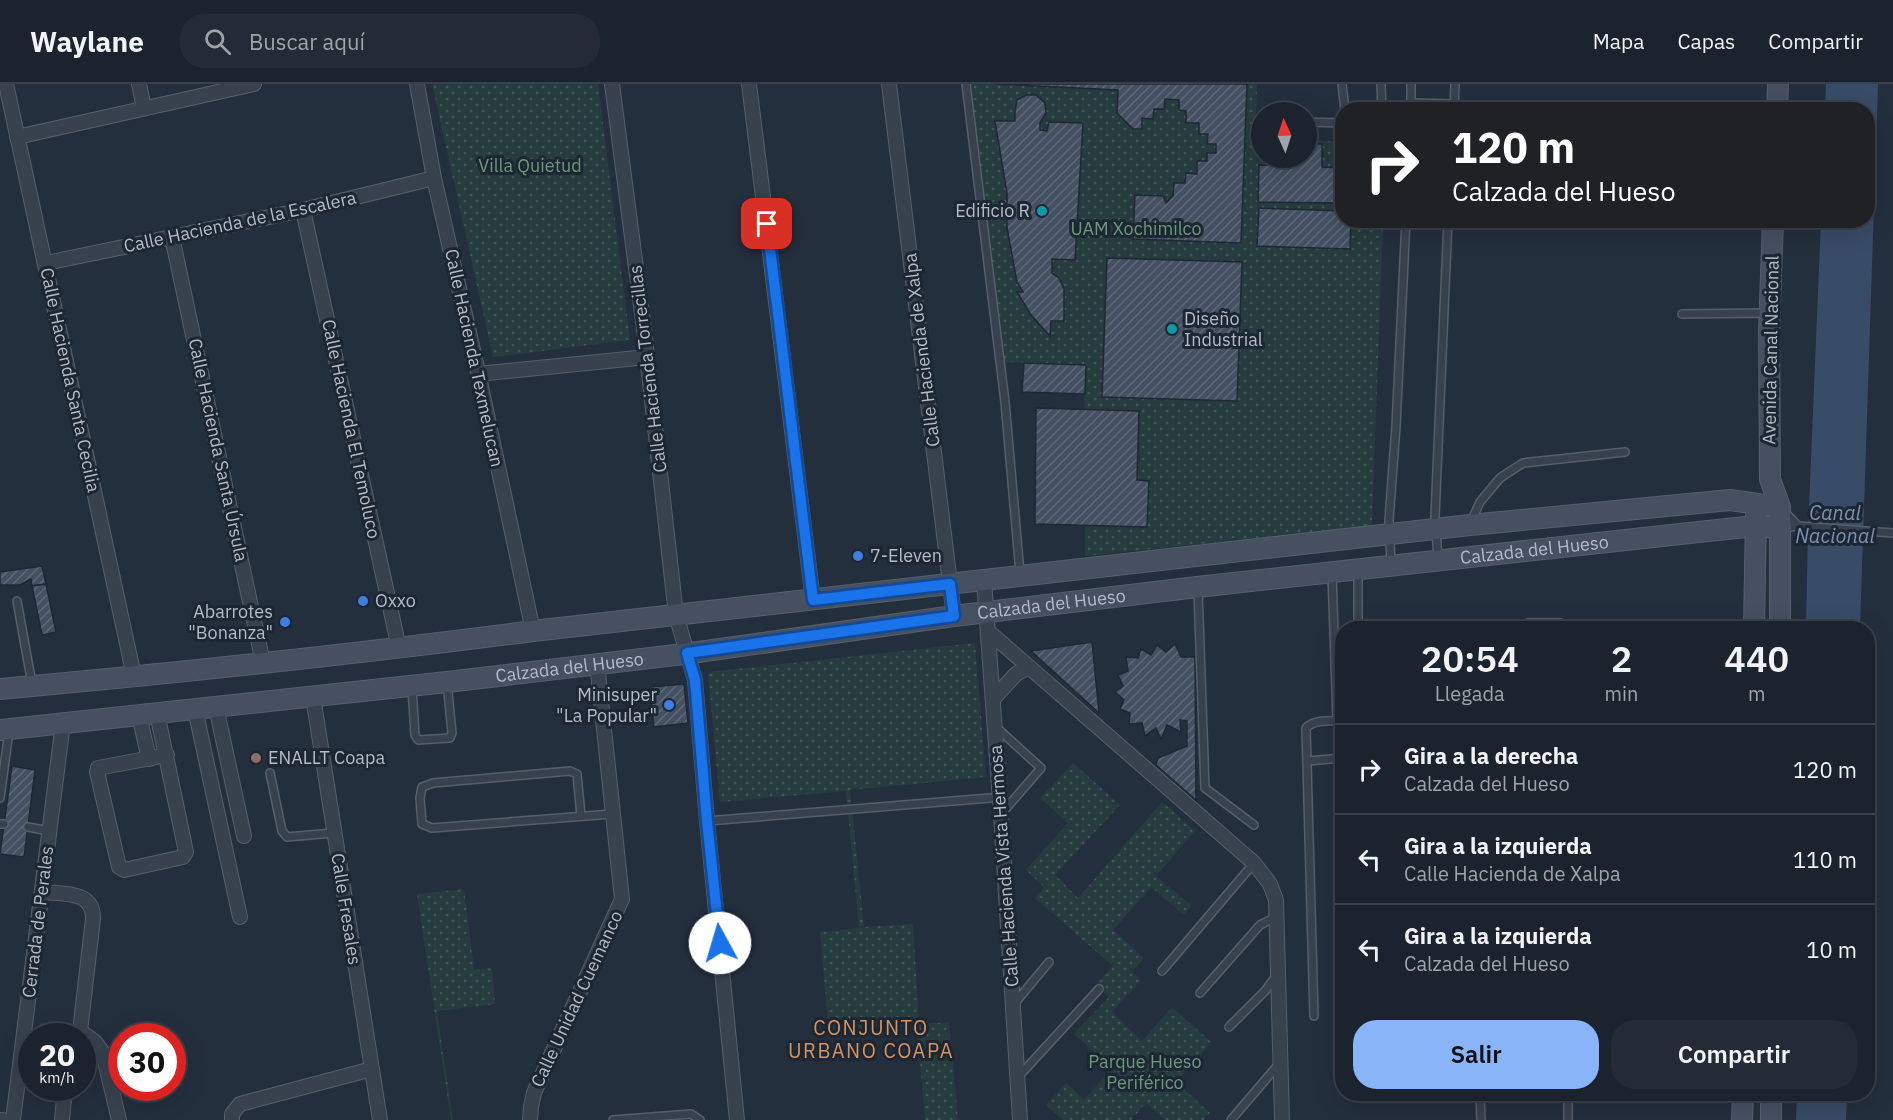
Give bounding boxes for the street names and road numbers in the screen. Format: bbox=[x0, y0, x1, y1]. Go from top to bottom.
street label: Calle Hacienda de la Escalera bbox=[122, 186, 359, 257]
street label: Calle Hacienda Texmelucan bbox=[440, 247, 509, 469]
street label: Calle Hacienda de Xalpa bbox=[898, 252, 945, 448]
street label: Avenida Canal Nacional bbox=[1757, 255, 1784, 445]
street label: Calle Hacienda Torrecillas bbox=[623, 264, 672, 474]
street label: Calle Hacienda Santa Cecilia bbox=[35, 265, 106, 495]
street label: Calle Hacienda El Temoluco bbox=[317, 317, 386, 541]
street label: Calle Hacienda Santa Úrsula bbox=[184, 336, 253, 564]
street label: Calzada del Hueso bbox=[1459, 530, 1610, 569]
street label: Calzada del Hueso bbox=[976, 584, 1127, 624]
street label: Calzada del Hueso bbox=[494, 647, 645, 687]
street label: Calle Hacienda Vista Hermosa bbox=[984, 744, 1023, 988]
street label: Cerrada de Perales bbox=[17, 845, 58, 999]
street label: Calle Fresales bbox=[326, 851, 367, 966]
street label: Calle Unidad Cuemanco bbox=[526, 907, 628, 1091]

